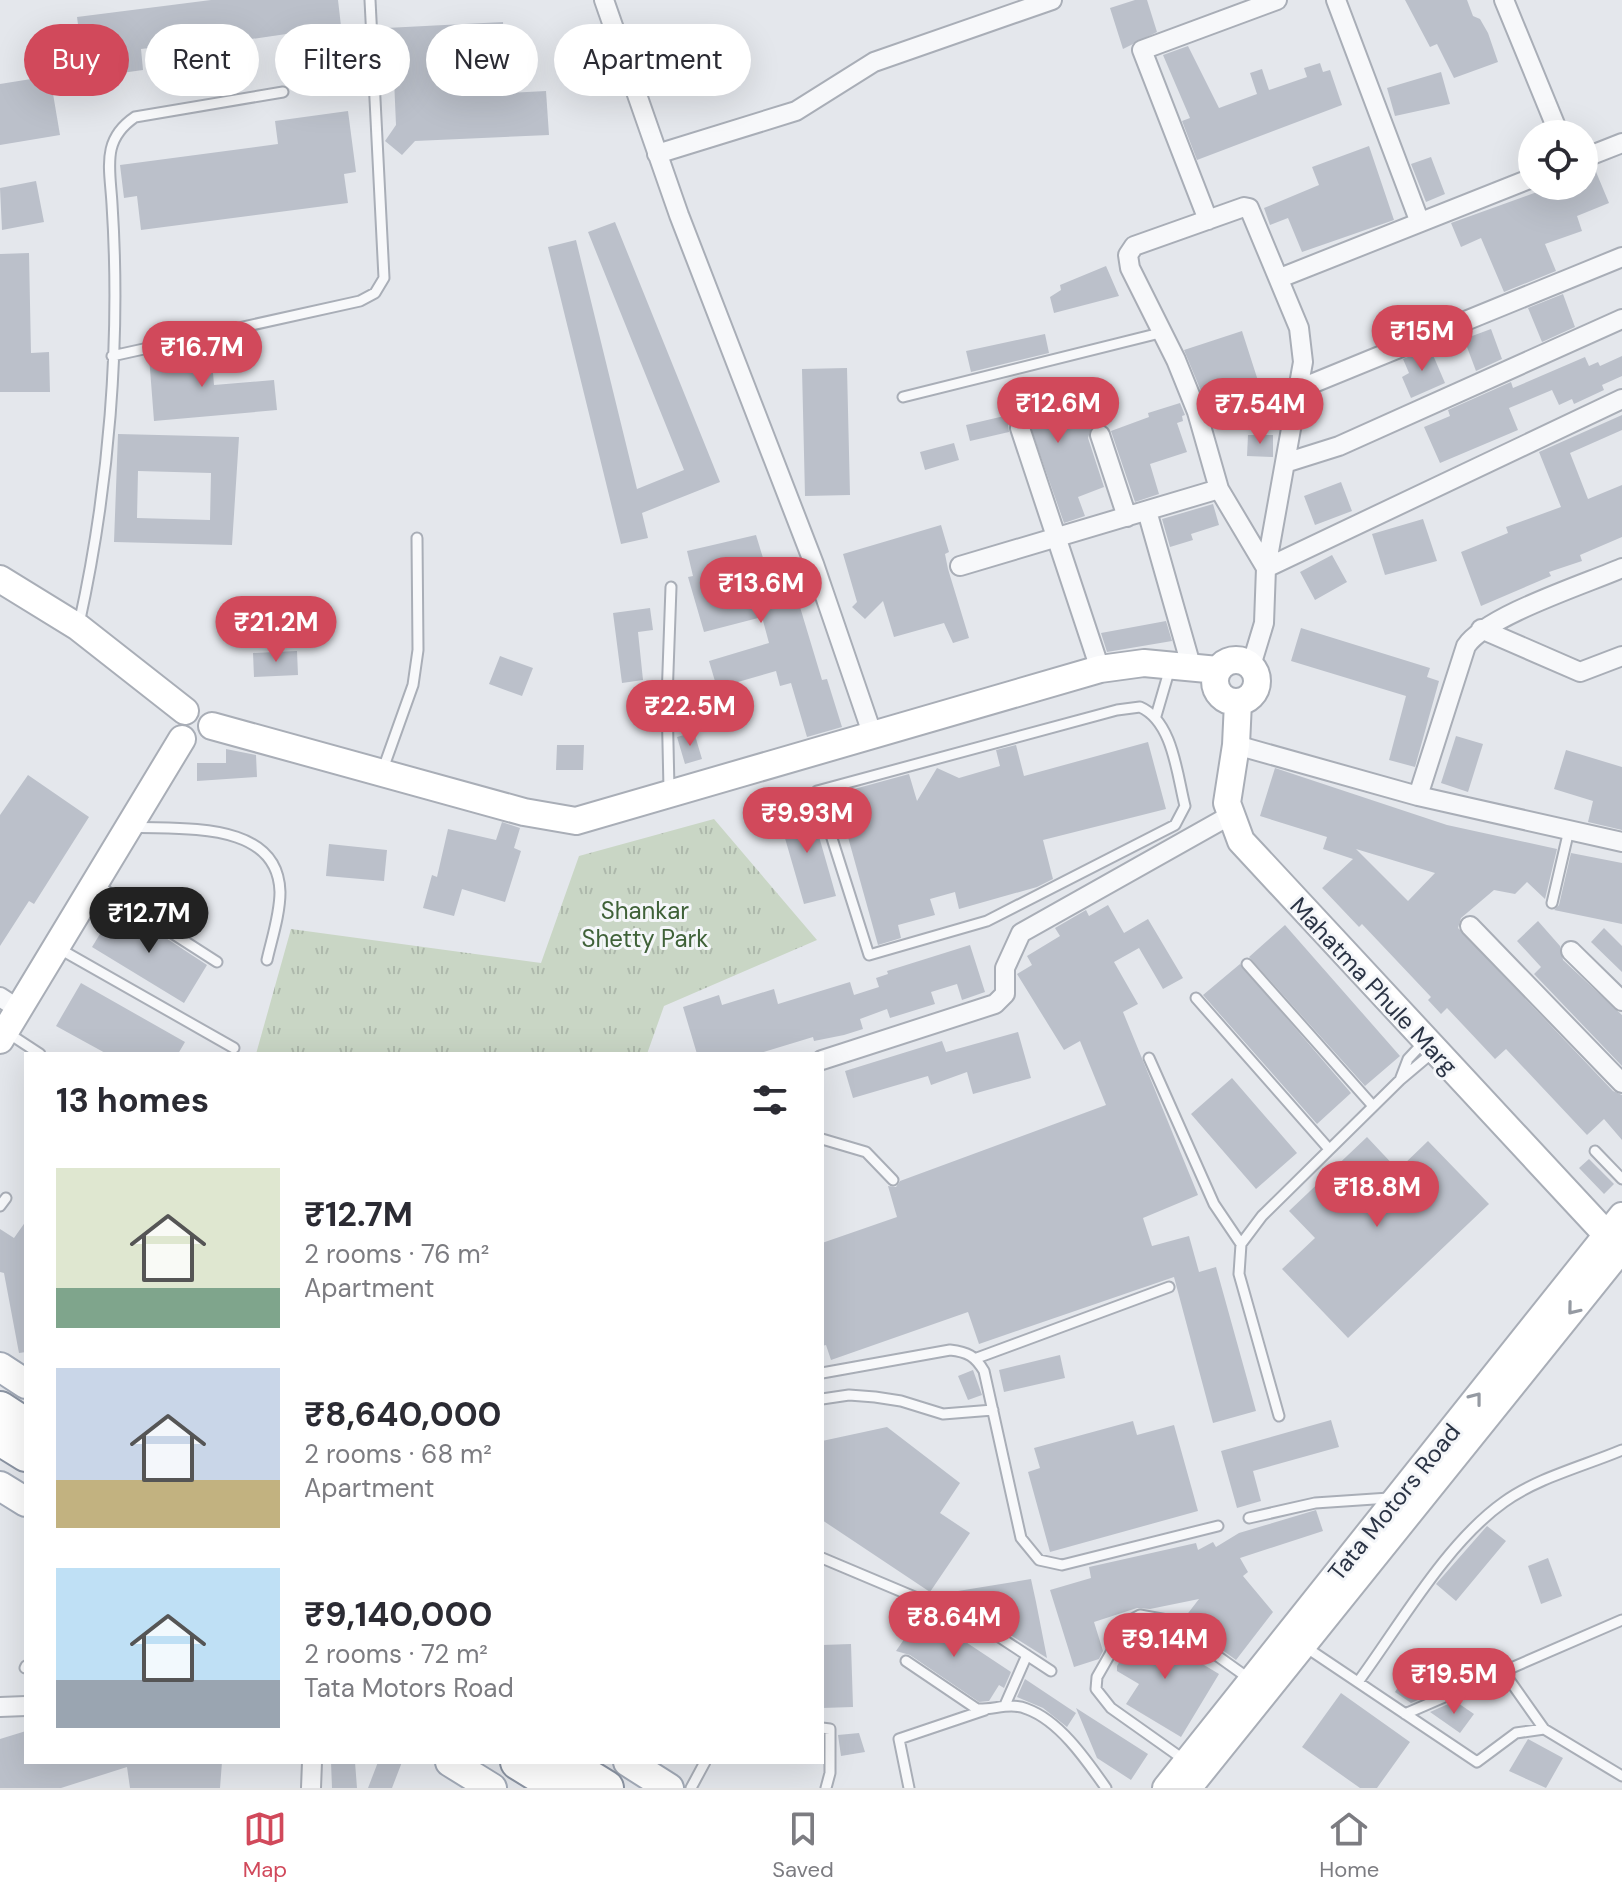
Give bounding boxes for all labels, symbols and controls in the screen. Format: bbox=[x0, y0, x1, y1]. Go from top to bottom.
chip: Buy bbox=[24, 24, 129, 96]
chip: Rent bbox=[145, 24, 259, 96]
chip: Filters bbox=[275, 24, 410, 96]
chip: New bbox=[426, 24, 538, 96]
chip: Apartment bbox=[554, 24, 751, 96]
map controls bbox=[1518, 120, 1598, 200]
button: locate bbox=[1518, 120, 1598, 200]
pin: ₹15M bbox=[1375, 305, 1469, 373]
text: ₹15M bbox=[1390, 314, 1454, 348]
pin: ₹16.7M bbox=[137, 321, 267, 389]
text: ₹16.7M bbox=[160, 330, 244, 364]
pin: ₹12.6M bbox=[993, 377, 1123, 445]
pin: ₹7.54M bbox=[1195, 378, 1325, 446]
text: ₹12.6M bbox=[1015, 386, 1101, 420]
text: ₹7.54M bbox=[1214, 387, 1306, 421]
pin: ₹13.6M bbox=[696, 557, 826, 625]
text: ₹13.6M bbox=[718, 566, 804, 600]
pin: ₹21.2M bbox=[211, 596, 341, 664]
text: ₹21.2M bbox=[233, 605, 319, 639]
pin: ₹22.5M bbox=[625, 680, 755, 748]
text: ₹22.5M bbox=[644, 689, 736, 723]
pin: ₹9.93M bbox=[742, 787, 872, 855]
text: ₹9.93M bbox=[761, 796, 853, 830]
pin: ₹12.7M bbox=[84, 887, 214, 955]
street label: Mahatma Phule Marg bbox=[1284, 891, 1464, 1081]
park label: Shankar Shetty Park bbox=[582, 895, 708, 954]
text: ₹12.7M bbox=[107, 896, 191, 930]
text: 13 homes bbox=[56, 1078, 209, 1123]
icon: filters bbox=[748, 1078, 792, 1122]
pin: ₹18.8M bbox=[1312, 1161, 1442, 1229]
text: ₹18.8M bbox=[1333, 1170, 1421, 1204]
text: ₹12.7M bbox=[304, 1192, 413, 1237]
icon: home bbox=[120, 1200, 216, 1296]
text: 2 rooms · 76 m² bbox=[304, 1237, 489, 1271]
text: Apartment bbox=[304, 1271, 435, 1305]
one-way arrow bbox=[1568, 1300, 1583, 1314]
text: ₹8,640,000 bbox=[304, 1392, 502, 1437]
one-way arrow bbox=[1466, 1392, 1480, 1407]
icon: home bbox=[120, 1400, 216, 1496]
street label: Tata Motors Road bbox=[1321, 1417, 1467, 1587]
text: 2 rooms · 68 m² bbox=[304, 1437, 492, 1471]
text: Apartment bbox=[304, 1471, 435, 1505]
pin: ₹8.64M bbox=[889, 1591, 1019, 1659]
text: ₹9,140,000 bbox=[304, 1592, 492, 1637]
icon: home bbox=[120, 1600, 216, 1696]
text: ₹8.64M bbox=[907, 1600, 1001, 1634]
pin: ₹9.14M bbox=[1100, 1613, 1230, 1681]
text: ₹9.14M bbox=[1122, 1622, 1208, 1656]
text: 2 rooms · 72 m² bbox=[304, 1637, 488, 1671]
pin: ₹19.5M bbox=[1389, 1648, 1519, 1716]
text: ₹19.5M bbox=[1411, 1657, 1497, 1691]
text: Tata Motors Road bbox=[304, 1671, 514, 1705]
tab: Map bbox=[243, 1807, 287, 1884]
tab: Saved bbox=[772, 1807, 834, 1884]
tab: Home bbox=[1319, 1807, 1379, 1884]

